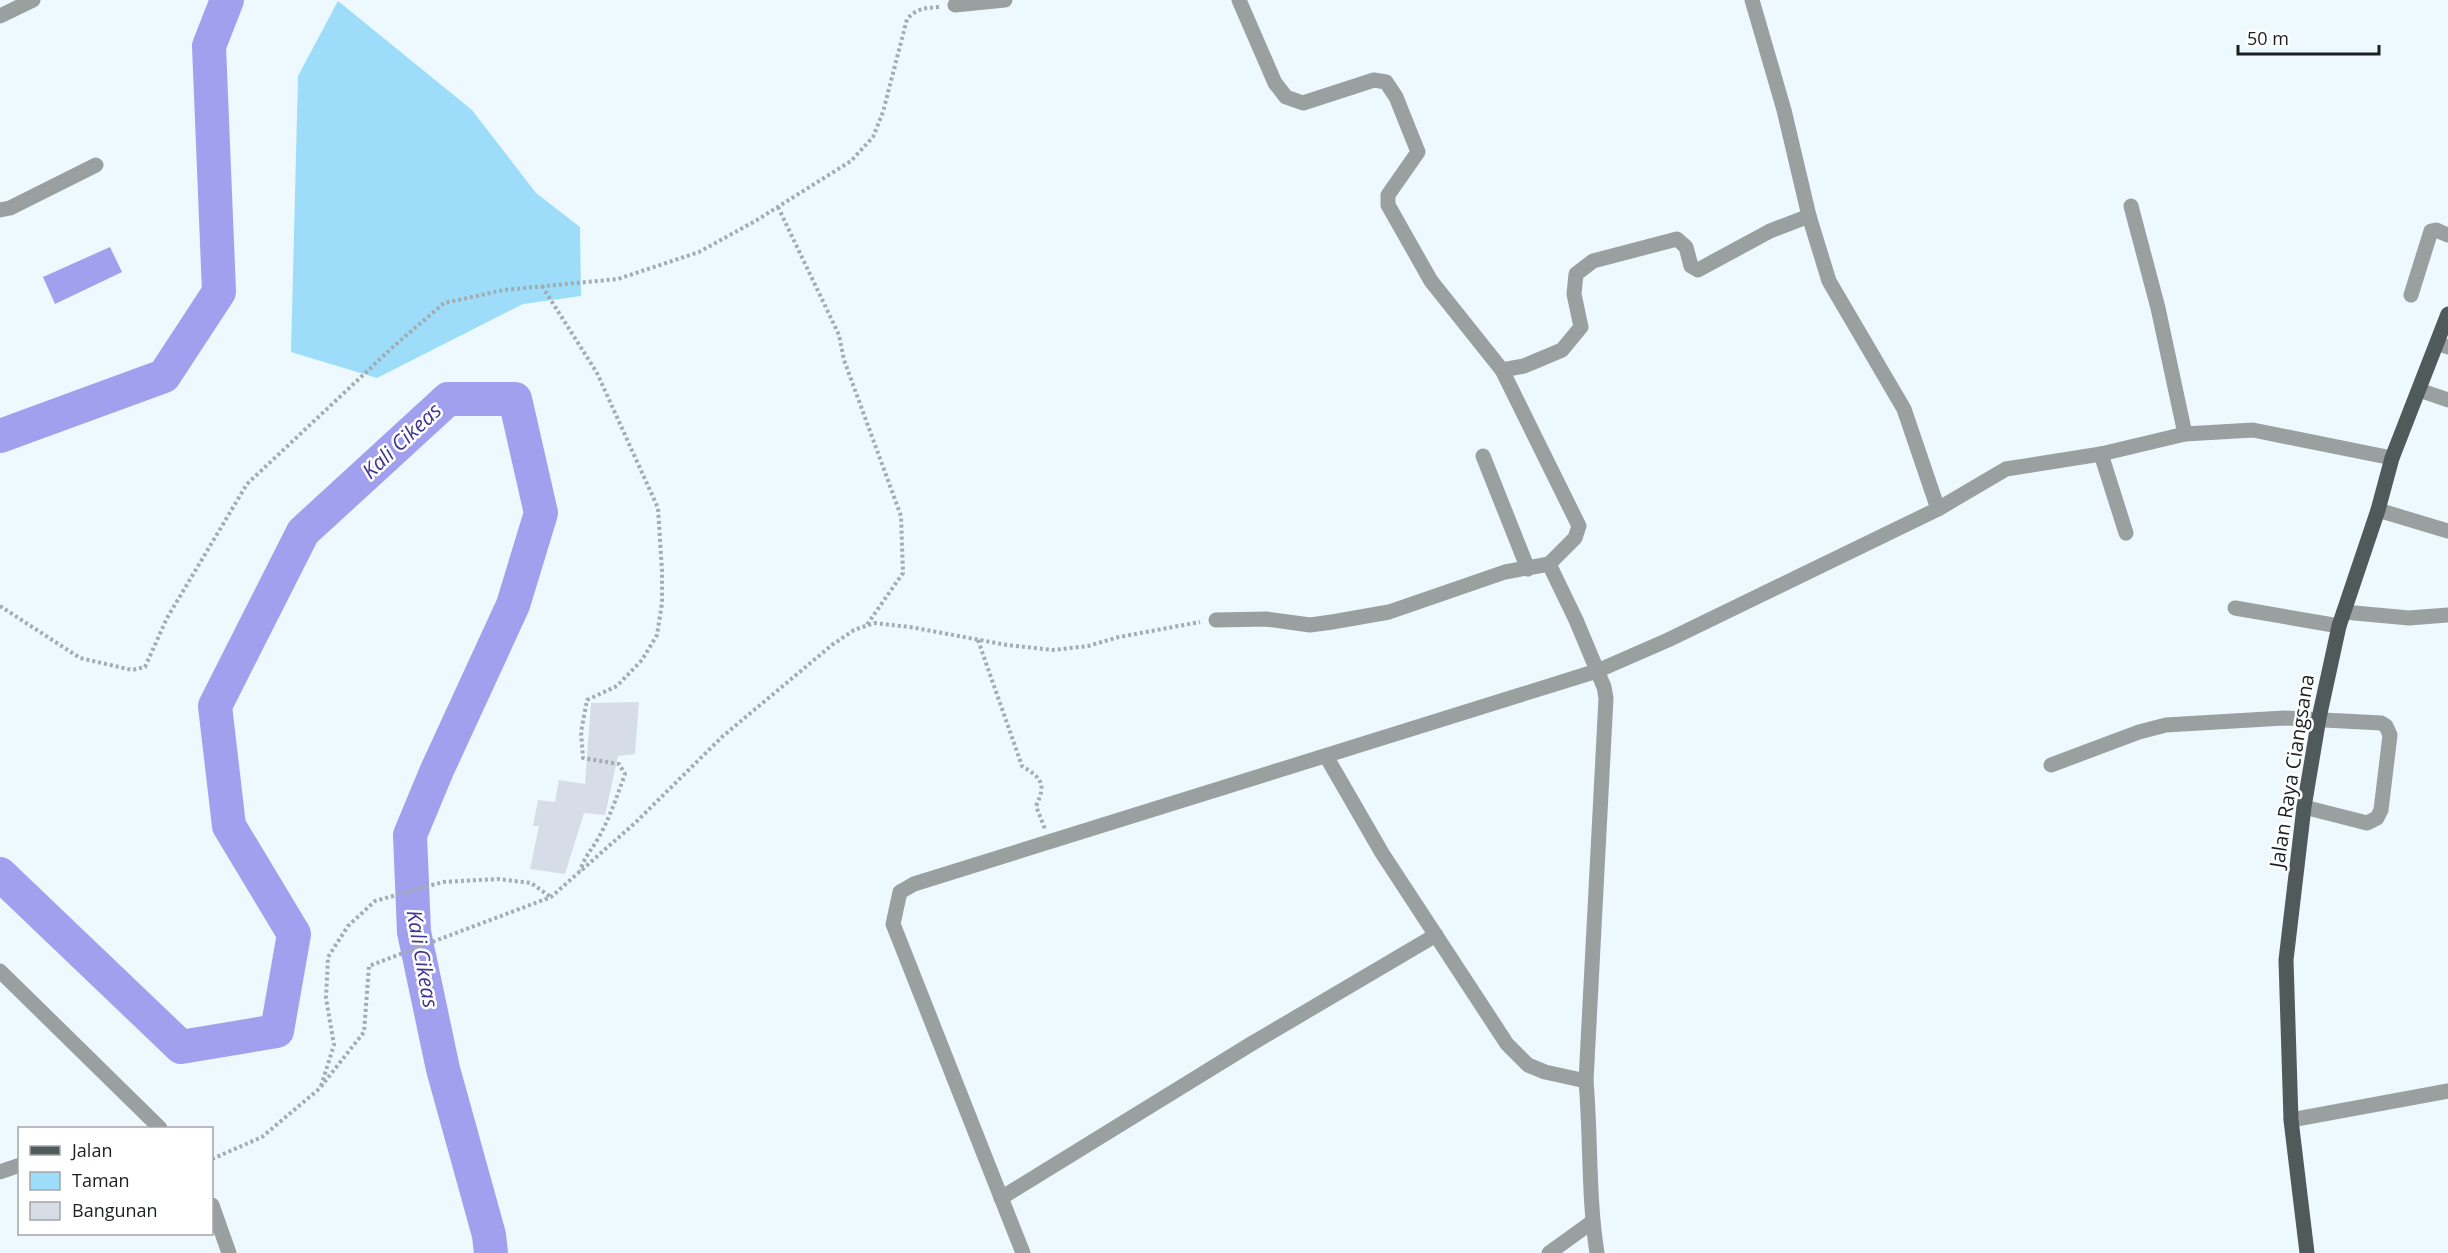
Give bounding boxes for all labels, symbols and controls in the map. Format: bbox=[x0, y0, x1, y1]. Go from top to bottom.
scale bar bbox=[2238, 18, 2379, 56]
text: 50 m bbox=[2247, 26, 2289, 50]
water label: Kali Cikeas bbox=[356, 396, 447, 484]
street label: Jalan Raya Ciangsana bbox=[2263, 672, 2320, 872]
water label: Kali Cikeas bbox=[401, 908, 445, 1010]
legend bbox=[18, 1127, 213, 1235]
text: Jalan bbox=[70, 1138, 112, 1162]
text: Taman bbox=[72, 1168, 130, 1192]
text: Bangunan bbox=[72, 1198, 158, 1222]

